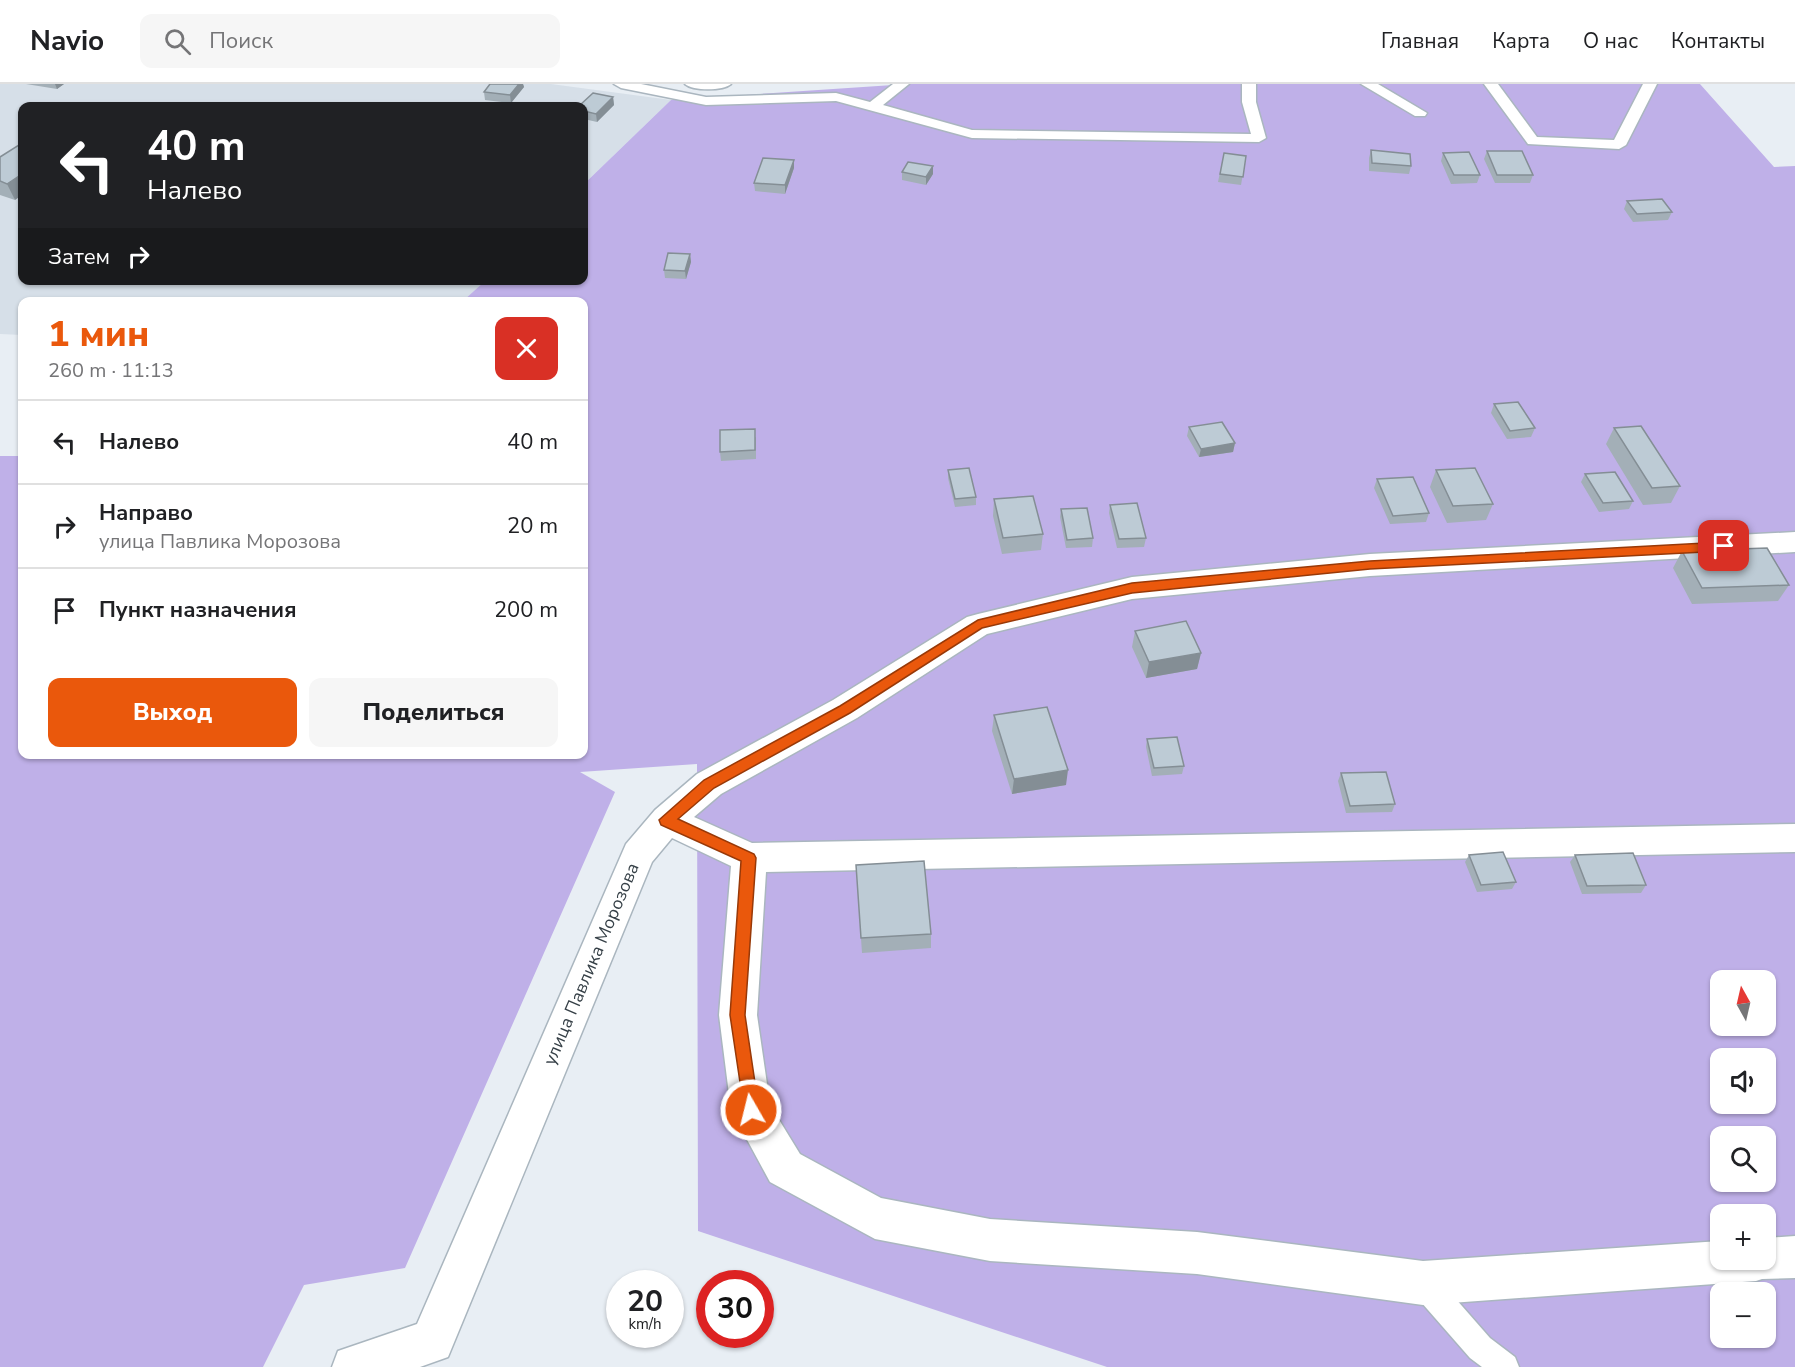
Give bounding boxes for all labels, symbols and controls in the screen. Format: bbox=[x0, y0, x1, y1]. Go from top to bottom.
search box bbox=[140, 14, 560, 68]
text: Navio bbox=[30, 22, 104, 60]
icon: search bbox=[161, 25, 194, 58]
text: Поиск bbox=[209, 26, 273, 56]
text: Главная bbox=[1381, 27, 1459, 55]
text: Карта bbox=[1492, 27, 1550, 55]
text: О нас bbox=[1583, 27, 1638, 55]
text: Контакты bbox=[1671, 27, 1765, 55]
text: 40 m bbox=[147, 118, 246, 175]
icon: left bbox=[48, 126, 126, 204]
text: Налево bbox=[147, 172, 242, 209]
icon: right bbox=[122, 240, 155, 273]
text: Затем bbox=[48, 242, 110, 272]
text: 1 мин bbox=[48, 310, 149, 359]
button: close bbox=[495, 317, 558, 380]
text: 260 m · 11:13 bbox=[48, 357, 174, 384]
icon: left bbox=[48, 426, 81, 459]
text: Налево bbox=[99, 427, 179, 457]
text: 40 m bbox=[507, 427, 558, 457]
text: Направо bbox=[99, 498, 193, 528]
icon: right bbox=[48, 510, 81, 543]
text: 20 m bbox=[507, 511, 558, 541]
pin bbox=[1698, 520, 1749, 571]
text: улица Павлика Морозова bbox=[99, 528, 341, 555]
icon: arrive bbox=[1707, 529, 1740, 562]
icon: arrive bbox=[48, 594, 81, 627]
text: Пункт назначения bbox=[99, 595, 297, 625]
text: 200 m bbox=[494, 595, 558, 625]
button: Выход bbox=[48, 678, 297, 747]
button: Поделиться bbox=[309, 678, 558, 747]
street label: улица Павлика Морозова bbox=[537, 859, 645, 1069]
north arrow bbox=[1710, 970, 1776, 1036]
map controls bbox=[1710, 970, 1776, 1348]
button: sound bbox=[1710, 1048, 1776, 1114]
position arrow bbox=[719, 1078, 783, 1142]
button: search bbox=[1710, 1126, 1776, 1192]
button: + bbox=[1710, 1204, 1776, 1270]
speed limit sign: 30 bbox=[696, 1270, 774, 1348]
text: 20 bbox=[627, 1281, 663, 1322]
button: − bbox=[1710, 1282, 1776, 1348]
text: km/h bbox=[628, 1314, 662, 1334]

